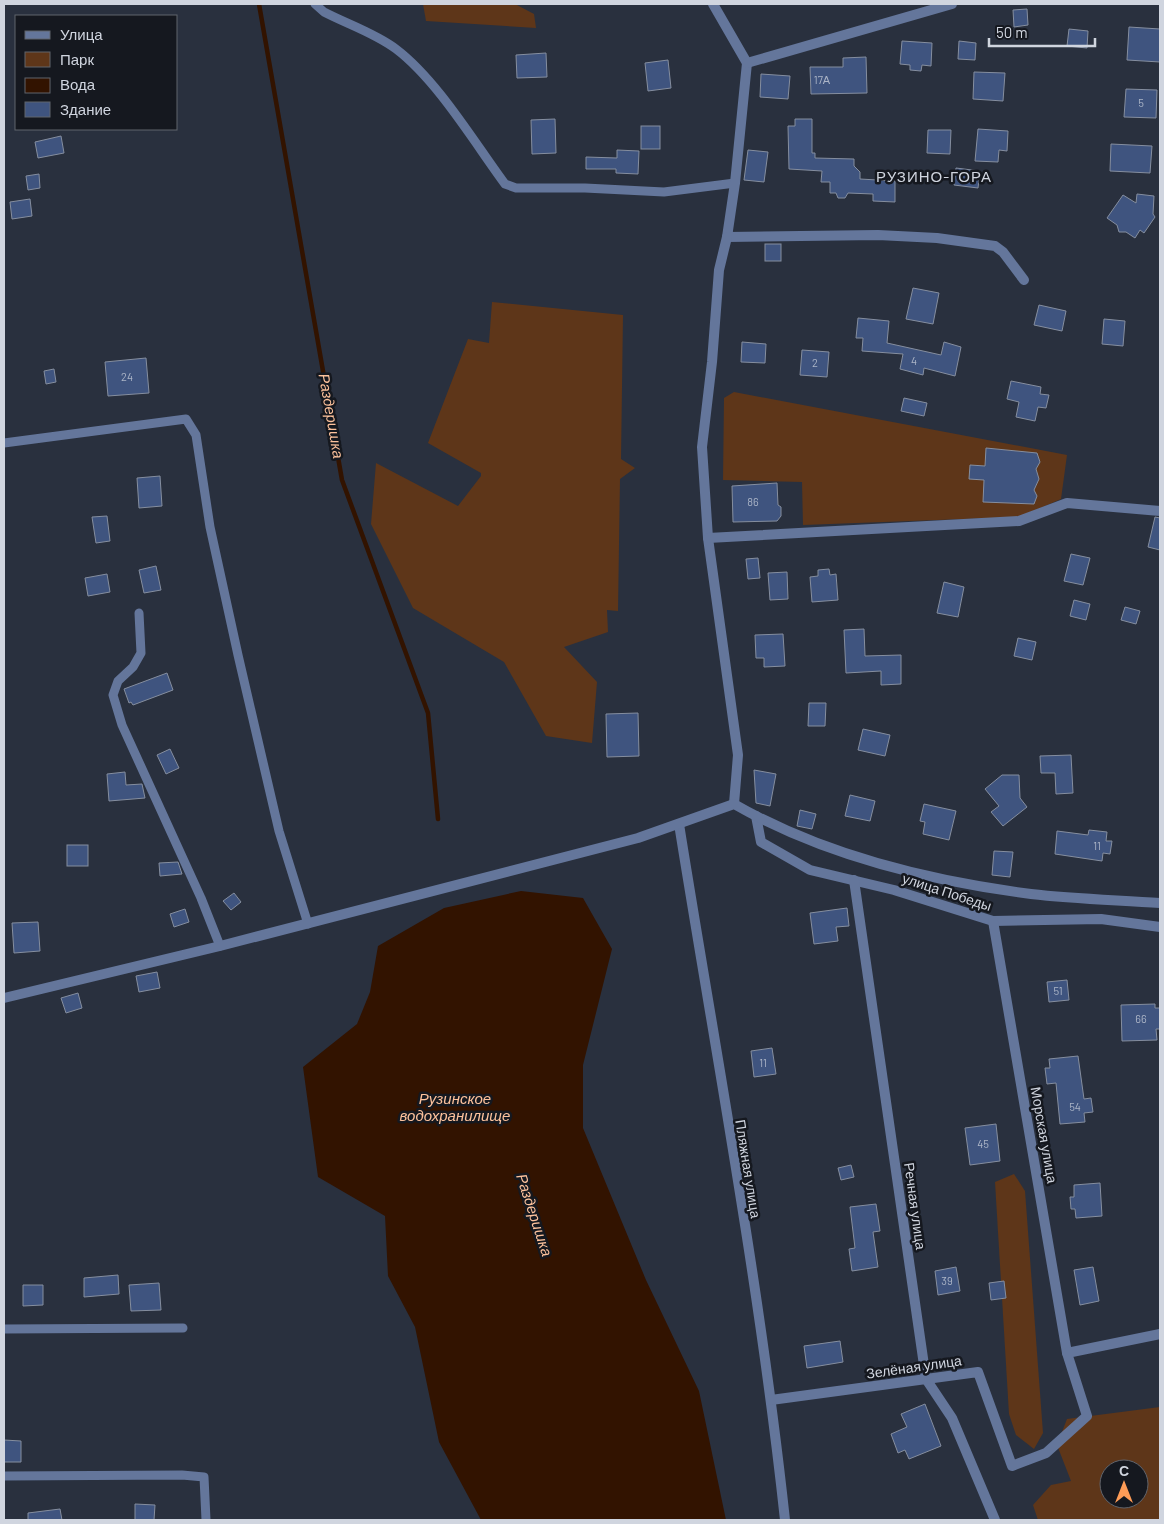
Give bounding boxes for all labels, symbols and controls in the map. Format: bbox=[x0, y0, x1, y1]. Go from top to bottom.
legend bbox=[15, 15, 178, 130]
scale bar bbox=[989, 15, 1095, 47]
text: 50 m bbox=[996, 23, 1028, 41]
text: Улица bbox=[60, 25, 103, 43]
text: Парк bbox=[60, 50, 94, 68]
house number: 17А bbox=[814, 73, 831, 86]
text: Вода bbox=[60, 75, 96, 93]
house number: 5 bbox=[1138, 96, 1144, 109]
text: Здание bbox=[60, 100, 111, 118]
district label: РУЗИНО-ГОРА bbox=[876, 167, 992, 185]
house number: 4 bbox=[911, 354, 917, 367]
house number: 2 bbox=[812, 356, 818, 369]
house number: 24 bbox=[121, 370, 133, 383]
water label: Раздеришка bbox=[316, 372, 348, 460]
house number: 86 bbox=[747, 495, 759, 508]
house number: 11 bbox=[1093, 839, 1101, 852]
street label: улица Победы bbox=[900, 869, 994, 914]
house number: 51 bbox=[1053, 984, 1063, 997]
house number: 66 bbox=[1135, 1012, 1147, 1025]
house number: 11 bbox=[759, 1056, 767, 1069]
street label: Морская улица bbox=[1028, 1085, 1061, 1185]
water label: Рузинское водохранилище bbox=[400, 1089, 510, 1124]
house number: 54 bbox=[1069, 1100, 1081, 1113]
street label: Пляжная улица bbox=[732, 1118, 765, 1220]
house number: 45 bbox=[977, 1137, 989, 1150]
street label: Речная улица bbox=[901, 1161, 930, 1251]
water label: Раздеришка bbox=[513, 1171, 557, 1258]
house number: 39 bbox=[941, 1274, 953, 1287]
street label: Зелёная улица bbox=[865, 1351, 963, 1382]
north arrow bbox=[1099, 1459, 1149, 1509]
text: С bbox=[1119, 1462, 1129, 1479]

